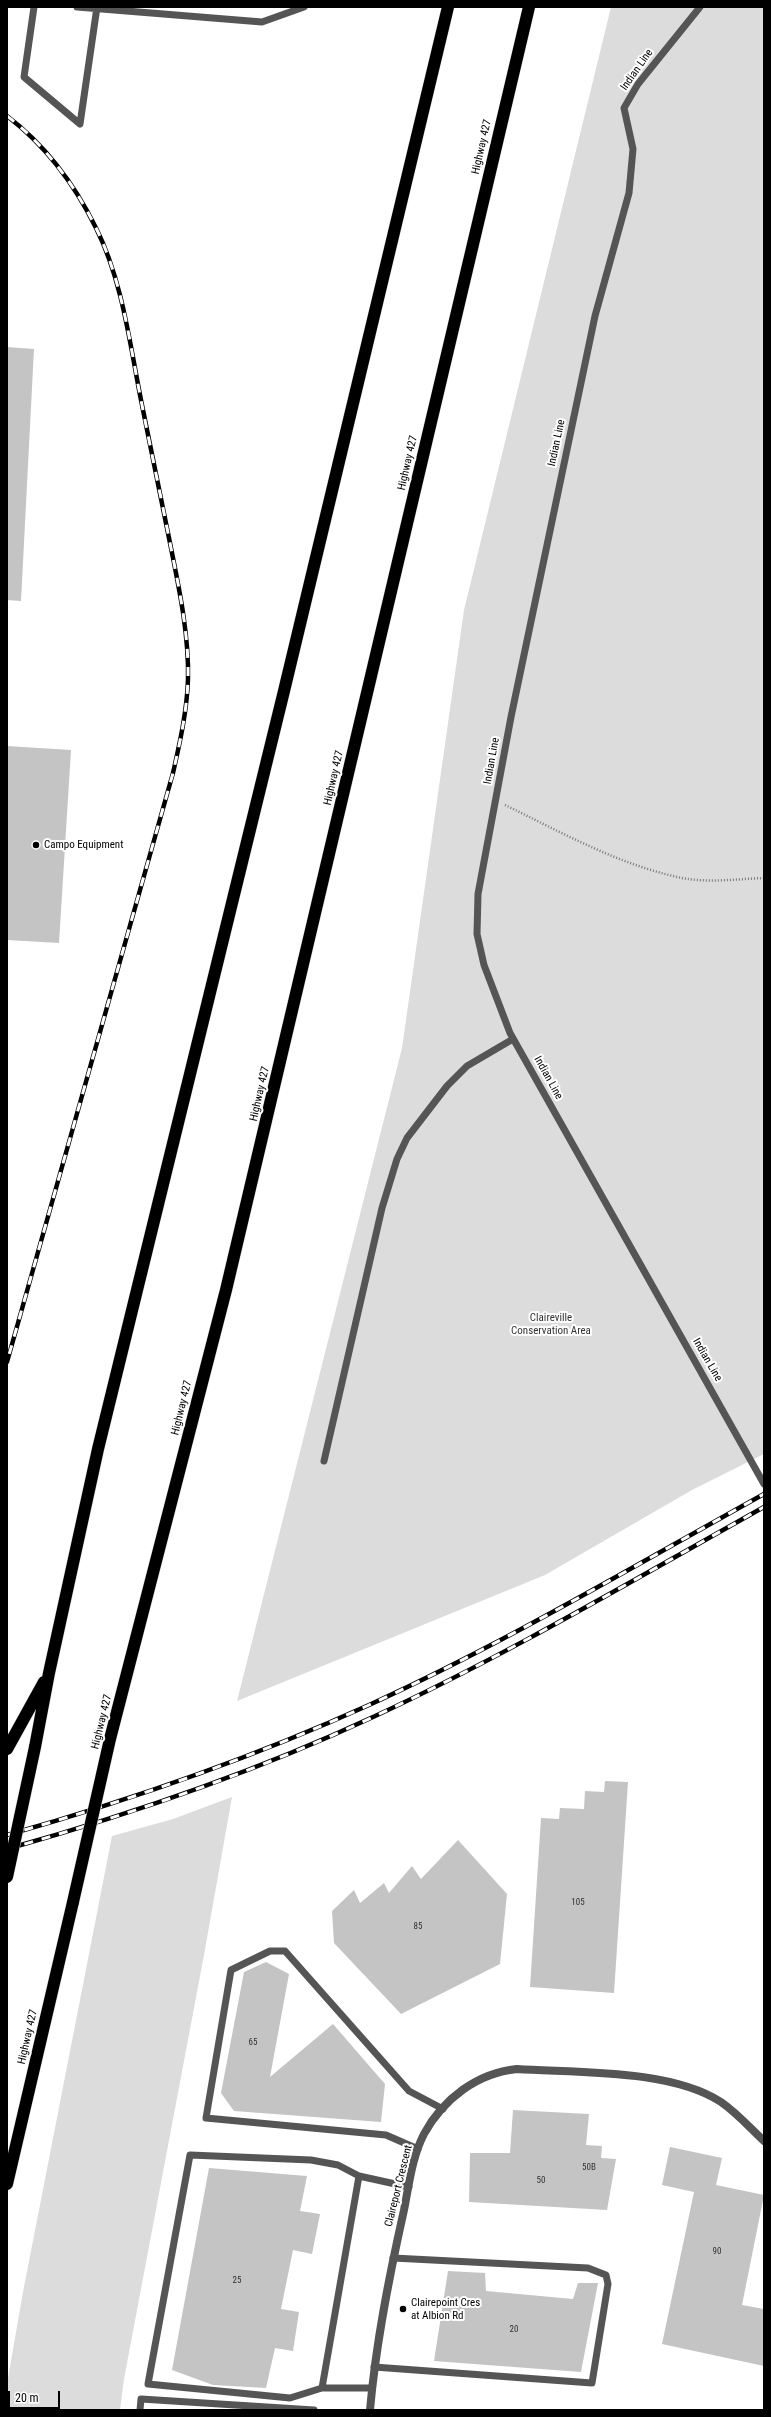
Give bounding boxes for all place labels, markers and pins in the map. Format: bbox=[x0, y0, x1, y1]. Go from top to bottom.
place label: Campo Equipment bbox=[44, 838, 123, 852]
marker: Campo Equipment bbox=[31, 840, 41, 850]
place label: Clairepoint Cres at Albion Rd bbox=[411, 2296, 480, 2322]
marker: Clairepoint Cres at Albion Rd bbox=[398, 2304, 408, 2314]

